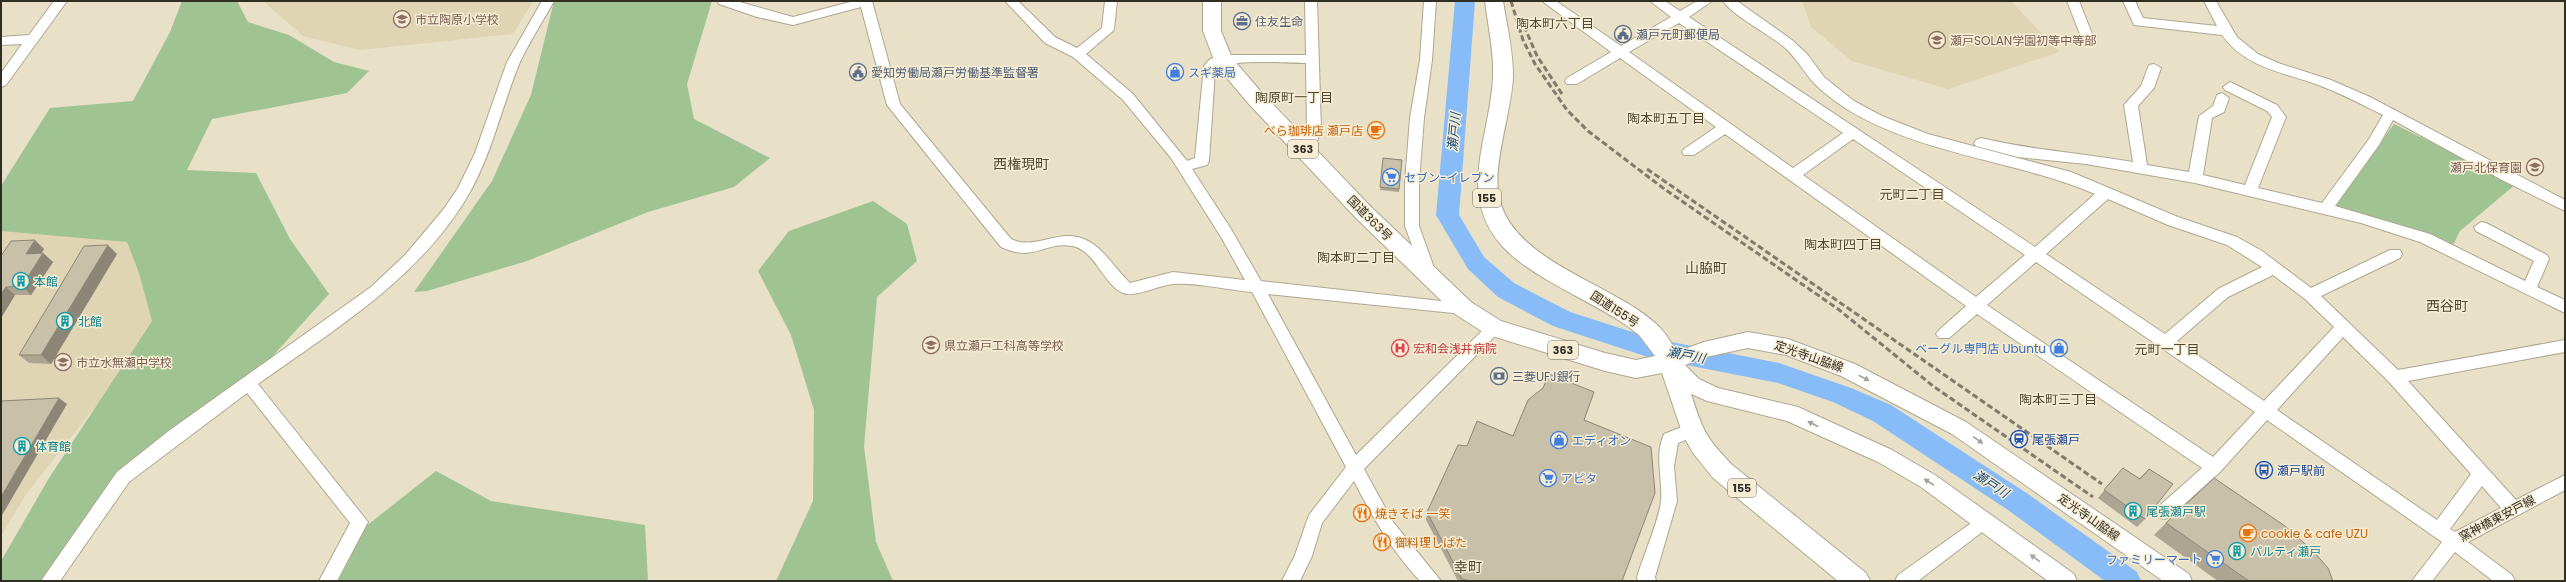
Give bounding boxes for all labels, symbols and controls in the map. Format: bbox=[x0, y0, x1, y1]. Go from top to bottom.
school or university icon: 市立陶原小学校 bbox=[392, 9, 412, 29]
place label: 市立陶原小学校 bbox=[415, 11, 499, 28]
office icon: 住友生命 bbox=[1232, 11, 1252, 31]
place label: 住友生命 bbox=[1255, 13, 1303, 30]
district label: 陶本町六丁目 bbox=[1516, 14, 1594, 33]
public building icon: 瀬戸元町郵便局 bbox=[1613, 24, 1633, 44]
place label: 瀬戸元町郵便局 bbox=[1636, 26, 1720, 43]
school or university icon: 瀬戸SOLAN学園初等中等部 bbox=[1927, 30, 1947, 50]
place label: 瀬戸SOLAN学園初等中等部 bbox=[1950, 32, 2096, 49]
public building icon: 愛知労働局瀬戸労働基準監督署 bbox=[848, 62, 868, 82]
shop icon: スギ薬局 bbox=[1165, 62, 1185, 82]
place label: 愛知労働局瀬戸労働基準監督署 bbox=[871, 64, 1039, 81]
place label: スギ薬局 bbox=[1188, 64, 1236, 81]
district label: 陶原町一丁目 bbox=[1255, 88, 1333, 107]
district label: 陶本町五丁目 bbox=[1627, 109, 1705, 128]
water label: 瀬戸川 bbox=[1443, 110, 1465, 152]
cafe icon: べら珈琲店 瀬戸店 bbox=[1366, 120, 1386, 140]
place label: べら珈琲店 瀬戸店 bbox=[1264, 122, 1363, 139]
road number: 363 bbox=[1288, 140, 1318, 158]
district label: 西権現町 bbox=[993, 154, 1049, 174]
school or university icon: 瀬戸北保育園 bbox=[2525, 157, 2545, 177]
place label: 瀬戸北保育園 bbox=[2450, 159, 2522, 176]
supermarket icon: セブン-イレブン bbox=[1381, 167, 1401, 187]
place label: セブン-イレブン bbox=[1404, 169, 1495, 186]
district label: 元町二丁目 bbox=[1879, 185, 1945, 204]
road number: 155 bbox=[1473, 189, 1501, 207]
street label: 国道363号 bbox=[1344, 192, 1396, 244]
district label: 陶本町四丁目 bbox=[1804, 235, 1882, 254]
district label: 陶本町二丁目 bbox=[1317, 248, 1395, 267]
district label: 山脇町 bbox=[1685, 258, 1727, 278]
building icon: 本館 bbox=[11, 271, 31, 291]
place label: 本館 bbox=[34, 273, 58, 290]
street label: 国道155号 bbox=[1587, 287, 1643, 331]
district label: 西谷町 bbox=[2426, 296, 2468, 316]
building icon: 北館 bbox=[55, 311, 75, 331]
place label: 北館 bbox=[78, 313, 102, 330]
school or university icon: 県立瀬戸工科高等学校 bbox=[921, 335, 941, 355]
street label: 定光寺山脇線 bbox=[1772, 336, 1846, 376]
place label: 県立瀬戸工科高等学校 bbox=[944, 337, 1064, 354]
hospital icon: 宏和会浅井病院 bbox=[1390, 338, 1410, 358]
shop icon: ベーグル専門店 Ubuntu bbox=[2049, 338, 2069, 358]
place label: 宏和会浅井病院 bbox=[1413, 340, 1497, 357]
place label: ベーグル専門店 Ubuntu bbox=[1915, 340, 2046, 357]
district label: 元町一丁目 bbox=[2134, 340, 2200, 359]
road number: 363 bbox=[1548, 341, 1578, 359]
water label: 瀬戸川 bbox=[1665, 342, 1709, 368]
school or university icon: 市立水無瀬中学校 bbox=[53, 352, 73, 372]
place label: 市立水無瀬中学校 bbox=[76, 354, 172, 371]
bank icon: 三菱UFJ銀行 bbox=[1489, 366, 1509, 386]
place label: 三菱UFJ銀行 bbox=[1512, 368, 1581, 385]
one-way arrow bbox=[1858, 375, 1870, 381]
district label: 陶本町三丁目 bbox=[2019, 390, 2097, 409]
one-way arrow bbox=[1807, 421, 1819, 427]
station icon: 尾張瀬戸 bbox=[2009, 429, 2029, 449]
shop icon: エディオン bbox=[1549, 430, 1569, 450]
place label: 尾張瀬戸 bbox=[2032, 431, 2080, 448]
place label: エディオン bbox=[1572, 432, 1631, 449]
building icon: 体育館 bbox=[12, 436, 32, 456]
one-way arrow bbox=[1973, 436, 1983, 444]
place label: 体育館 bbox=[35, 438, 71, 455]
bus stop icon: 瀬戸駅前 bbox=[2254, 460, 2274, 480]
place label: 瀬戸駅前 bbox=[2277, 462, 2325, 479]
water label: 瀬戸川 bbox=[1969, 465, 2014, 504]
supermarket icon: アピタ bbox=[1538, 468, 1558, 488]
place label: アピタ bbox=[1561, 470, 1597, 487]
one-way arrow bbox=[1924, 478, 1934, 486]
road number: 155 bbox=[1728, 479, 1756, 497]
street label: 定光寺山脇線 bbox=[2055, 489, 2123, 545]
street label: 窯神橋東安戸線 bbox=[2456, 491, 2538, 545]
building icon: 尾張瀬戸駅 bbox=[2123, 501, 2143, 521]
restaurant icon: 焼きそば 一笑 bbox=[1352, 503, 1372, 523]
place label: 尾張瀬戸駅 bbox=[2146, 503, 2206, 520]
place label: 焼きそば 一笑 bbox=[1375, 505, 1450, 522]
cafe icon: cookie & cafe UZU bbox=[2238, 523, 2258, 543]
place label: cookie & cafe UZU bbox=[2261, 525, 2368, 542]
restaurant icon: 御料理しばた bbox=[1372, 532, 1392, 552]
place label: 御料理しばた bbox=[1395, 534, 1467, 551]
building icon: パルティ瀬戸 bbox=[2227, 541, 2247, 561]
place label: パルティ瀬戸 bbox=[2250, 543, 2321, 560]
supermarket icon: ファミリーマート bbox=[2205, 549, 2225, 569]
place label: ファミリーマート bbox=[2106, 551, 2202, 568]
one-way arrow bbox=[2029, 554, 2040, 562]
district label: 幸町 bbox=[1454, 557, 1482, 577]

